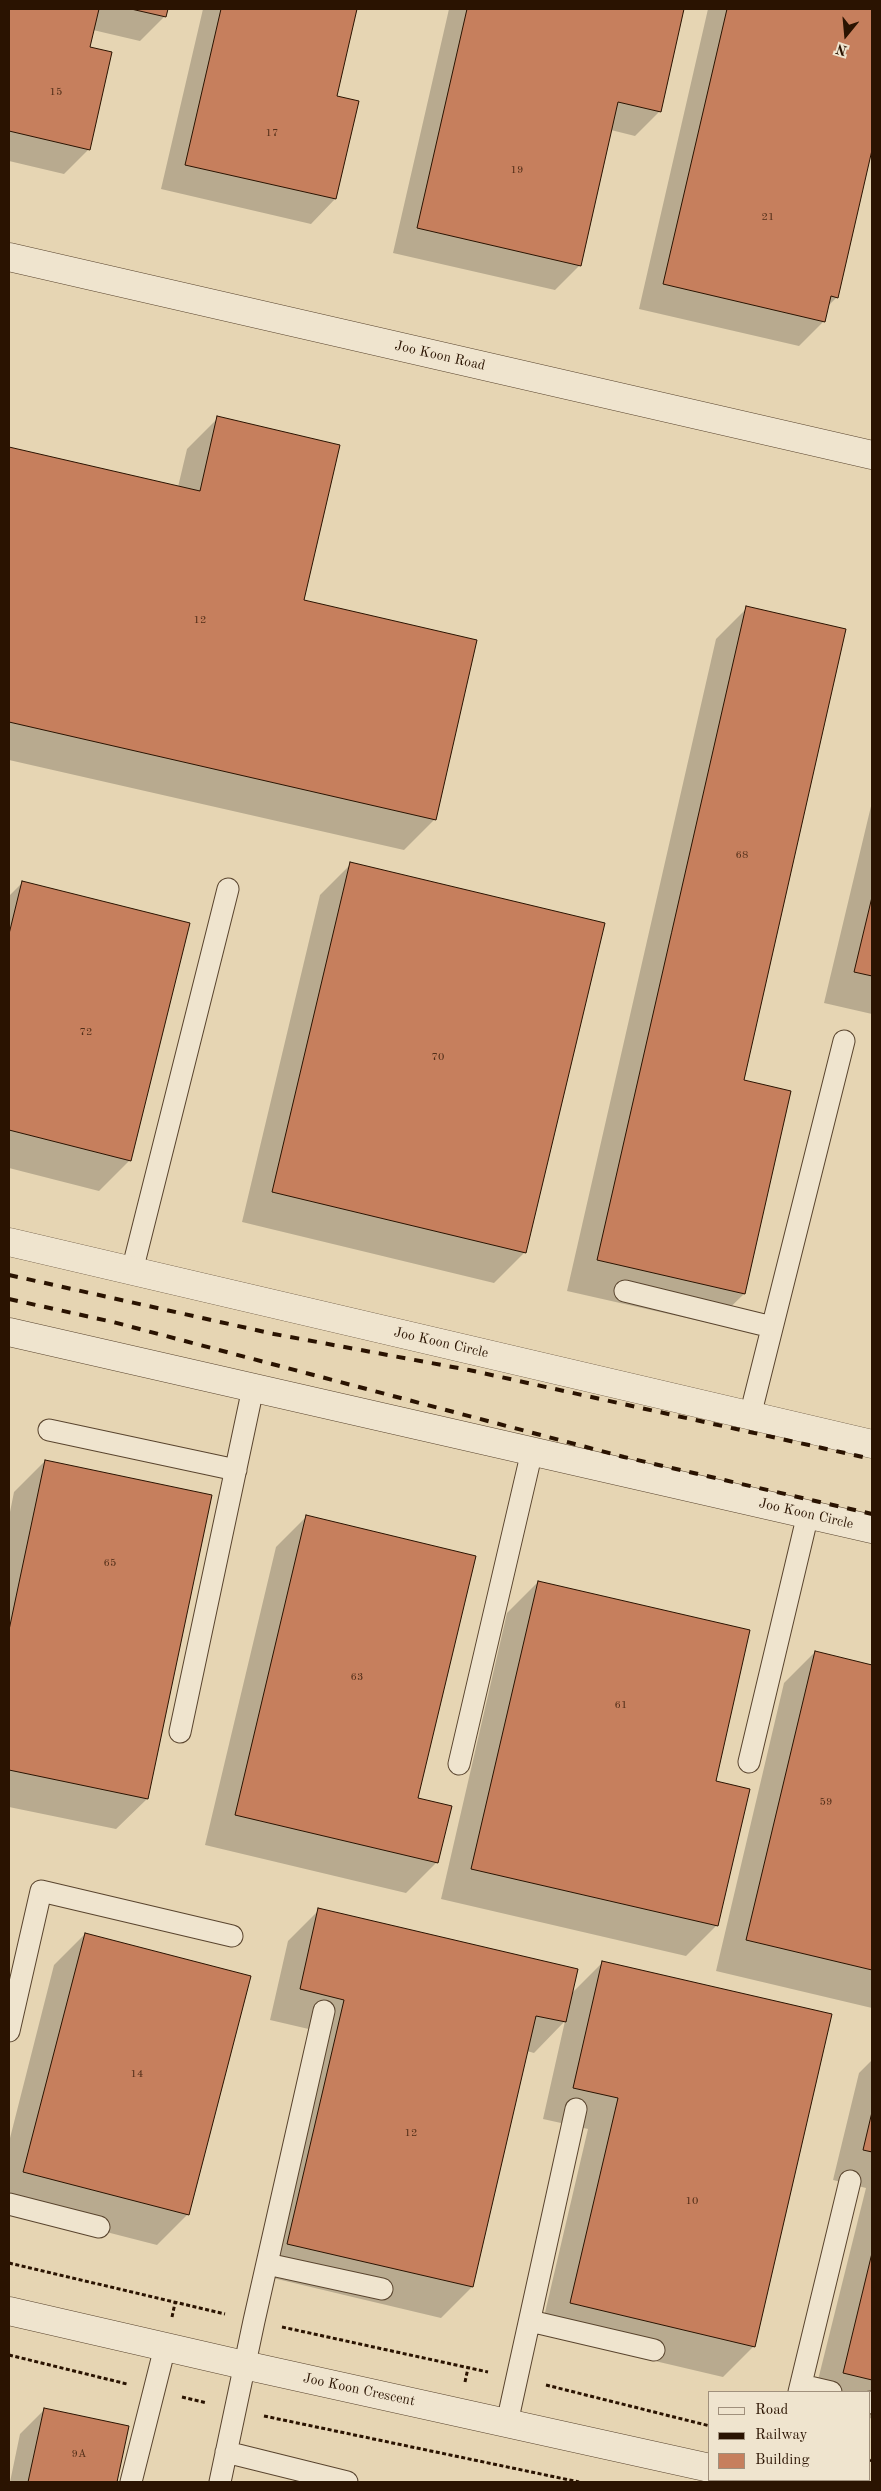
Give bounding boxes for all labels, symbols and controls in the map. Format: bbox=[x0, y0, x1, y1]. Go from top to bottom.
north arrow bbox=[821, 10, 871, 60]
text: N bbox=[834, 41, 849, 58]
house number: 15 bbox=[50, 85, 62, 99]
house number: 17 bbox=[266, 126, 278, 140]
house number: 19 bbox=[511, 163, 523, 177]
house number: 21 bbox=[762, 210, 774, 224]
street label: Joo Koon Road bbox=[393, 337, 487, 375]
house number: 12 bbox=[194, 613, 206, 627]
house number: 68 bbox=[736, 848, 748, 862]
house number: 72 bbox=[80, 1025, 92, 1039]
house number: 70 bbox=[432, 1050, 444, 1064]
street label: Joo Koon Circle bbox=[392, 1324, 490, 1362]
street label: Joo Koon Circle bbox=[757, 1495, 855, 1533]
house number: 65 bbox=[104, 1556, 116, 1570]
house number: 63 bbox=[351, 1670, 363, 1684]
house number: 61 bbox=[615, 1698, 627, 1712]
house number: 59 bbox=[820, 1795, 832, 1809]
house number: 14 bbox=[131, 2067, 143, 2081]
house number: 12 bbox=[405, 2126, 417, 2140]
house number: 10 bbox=[686, 2194, 698, 2208]
street label: Joo Koon Crescent bbox=[302, 2370, 416, 2410]
legend bbox=[708, 2391, 871, 2481]
text: Road bbox=[755, 2403, 788, 2418]
text: Railway bbox=[755, 2428, 808, 2443]
house number: 9A bbox=[72, 2447, 86, 2461]
text: Building bbox=[755, 2453, 810, 2468]

